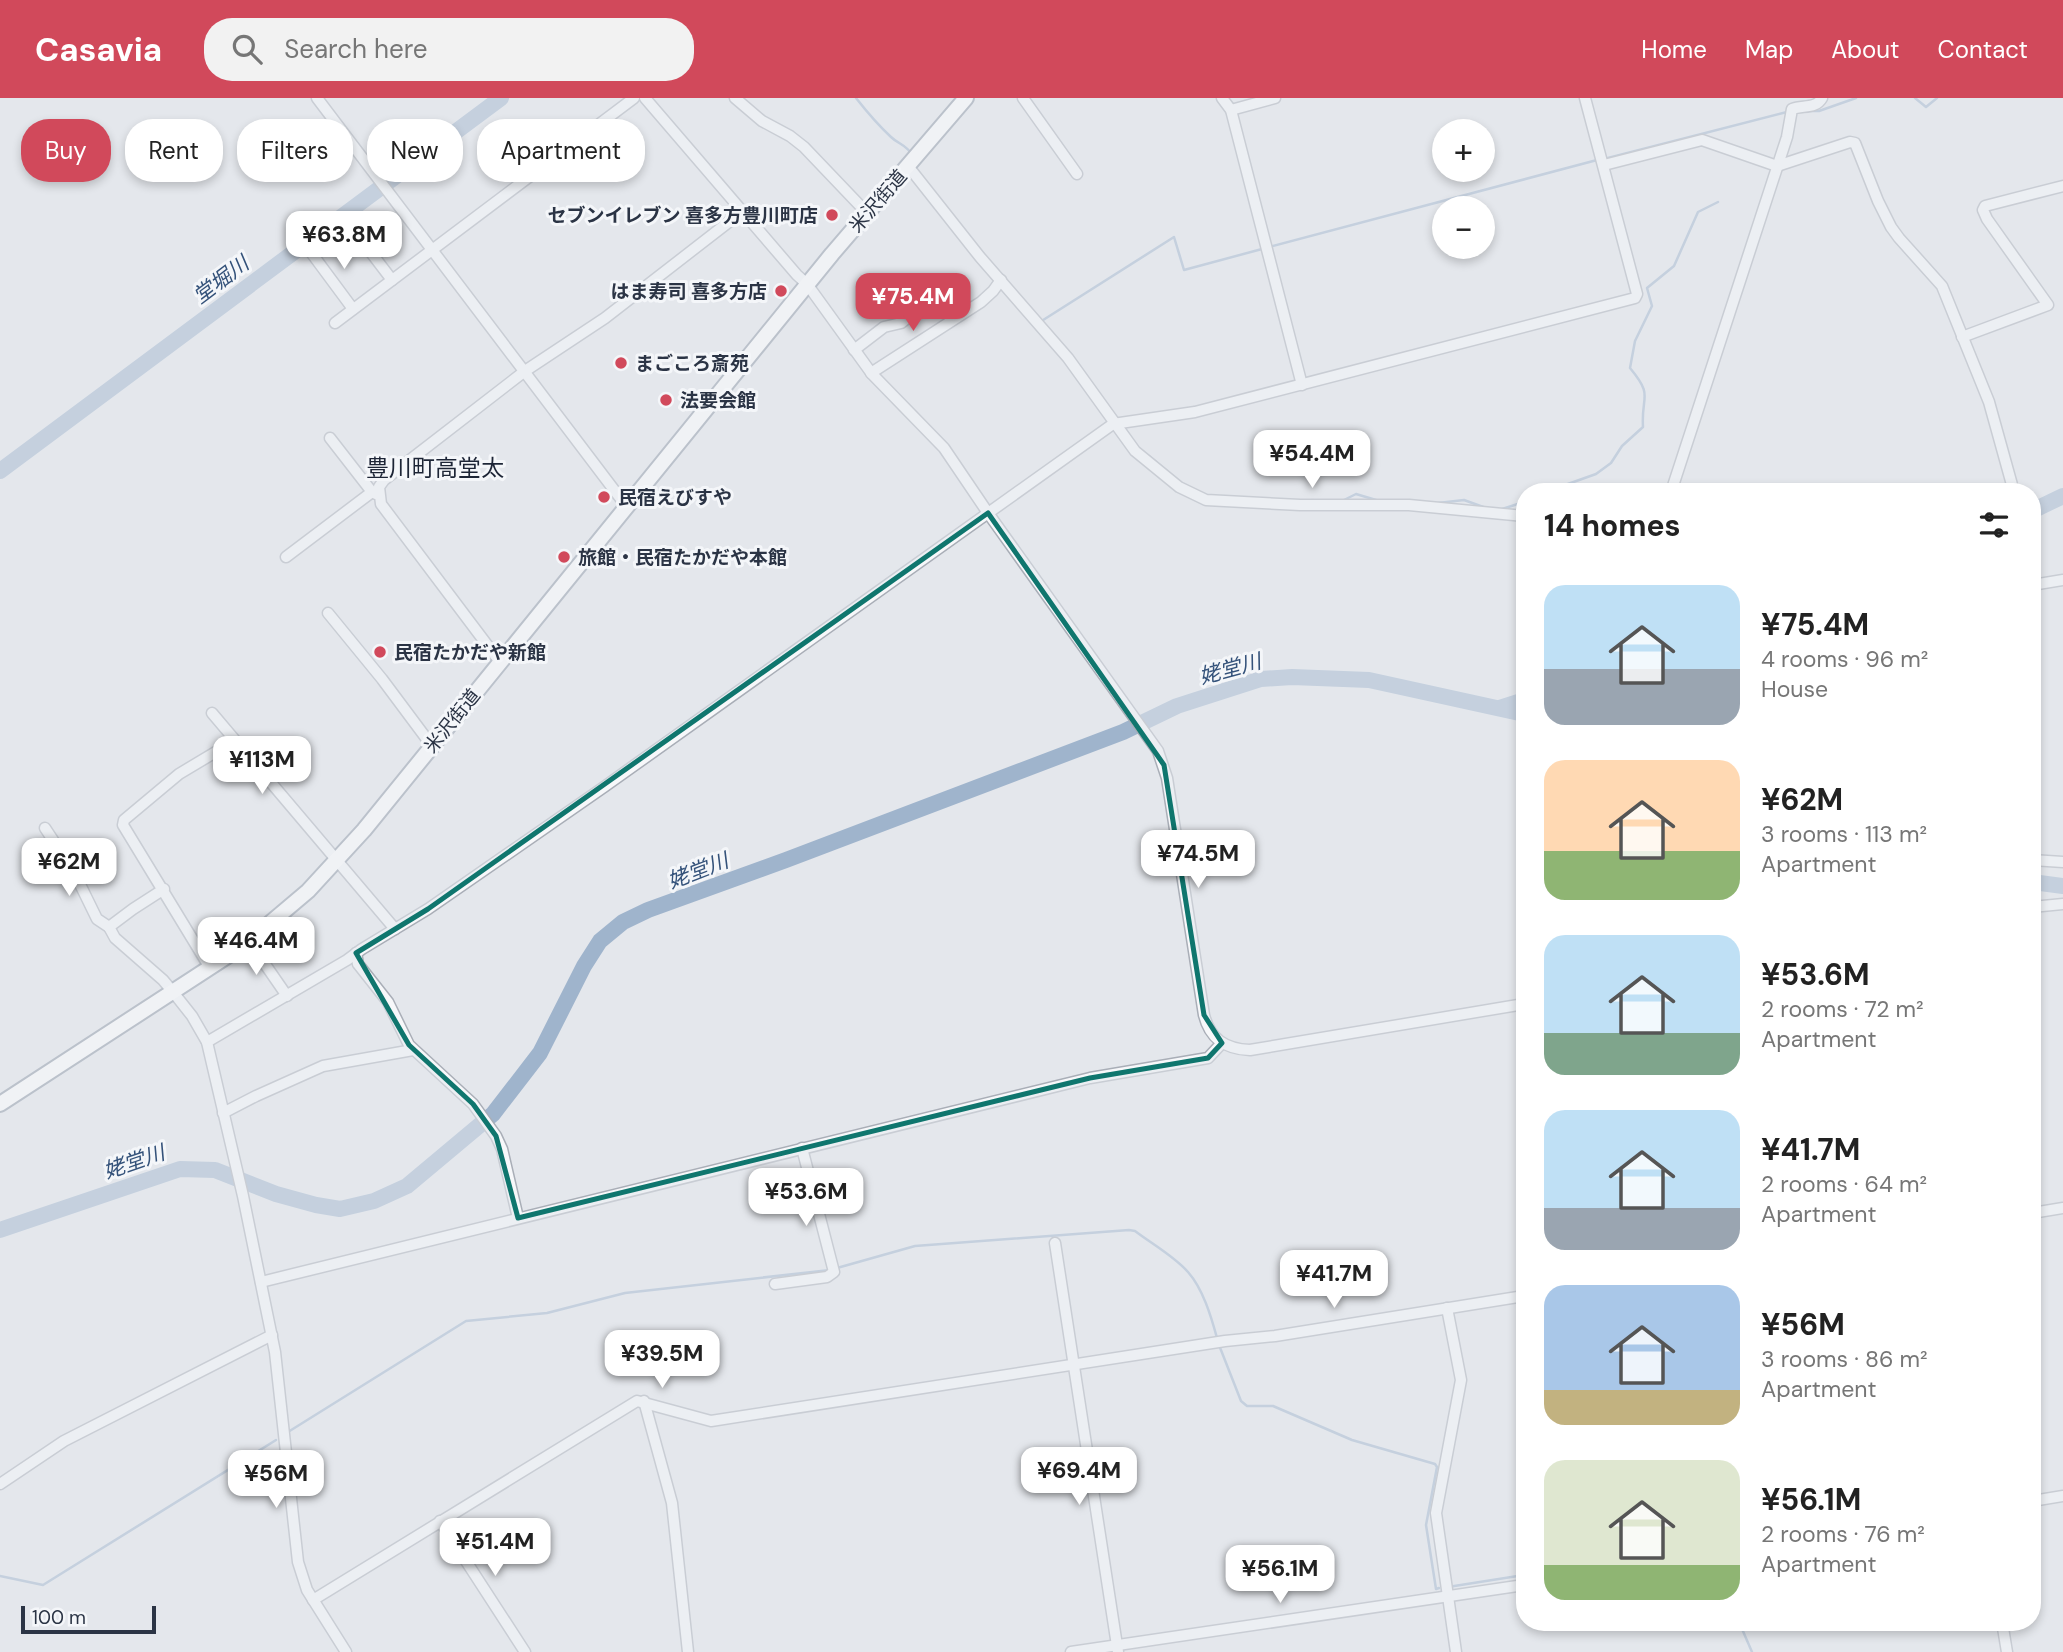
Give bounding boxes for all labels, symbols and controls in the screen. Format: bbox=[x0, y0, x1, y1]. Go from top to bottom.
search box bbox=[204, 18, 694, 81]
text: Casavia bbox=[35, 28, 162, 71]
icon: search bbox=[228, 30, 266, 68]
text: Search here bbox=[284, 32, 428, 66]
text: Home bbox=[1641, 34, 1707, 65]
text: Map bbox=[1745, 34, 1793, 65]
text: About bbox=[1831, 34, 1900, 65]
text: Contact bbox=[1938, 34, 2028, 65]
chip: Buy bbox=[21, 119, 111, 182]
chip: Rent bbox=[125, 119, 223, 182]
chip: Filters bbox=[237, 119, 353, 182]
chip: New bbox=[367, 119, 463, 182]
chip: Apartment bbox=[477, 119, 645, 182]
map controls bbox=[1432, 119, 1495, 259]
button: + bbox=[1432, 119, 1495, 182]
street label: 米沢街道 bbox=[844, 164, 912, 238]
button: − bbox=[1432, 196, 1495, 259]
place label: セブンイレブン 喜多方豊川町店 bbox=[548, 203, 818, 228]
marker: セブンイレブン 喜多方豊川町店 bbox=[824, 207, 840, 223]
pin: ¥63.8M bbox=[287, 212, 401, 271]
text: ¥63.8M bbox=[302, 219, 386, 249]
water label: 堂堀川 bbox=[187, 249, 256, 310]
pin: ¥75.4M bbox=[856, 274, 970, 333]
place label: はま寿司 喜多方店 bbox=[611, 279, 767, 304]
text: ¥75.4M bbox=[872, 281, 954, 311]
marker: はま寿司 喜多方店 bbox=[773, 283, 789, 299]
place label: まごころ斎苑 bbox=[635, 351, 749, 376]
marker: まごころ斎苑 bbox=[613, 355, 629, 371]
place label: 法要会館 bbox=[680, 388, 756, 413]
marker: 法要会館 bbox=[658, 392, 674, 408]
pin: ¥54.4M bbox=[1255, 430, 1369, 490]
text: ¥54.4M bbox=[1269, 438, 1355, 468]
district label: 豊川町高堂太 bbox=[366, 453, 504, 483]
place label: 民宿えびすや bbox=[618, 485, 732, 510]
marker: 民宿えびすや bbox=[596, 489, 612, 505]
text: 14 homes bbox=[1544, 506, 1681, 545]
icon: filters bbox=[1975, 506, 2013, 544]
place label: 旅館・民宿たかだや本館 bbox=[578, 545, 787, 570]
marker: 旅館・民宿たかだや本館 bbox=[556, 549, 572, 565]
text: ¥75.4M bbox=[1761, 605, 1869, 644]
icon: home bbox=[1600, 613, 1684, 697]
place label: 民宿たかだや新館 bbox=[394, 640, 546, 665]
marker: 民宿たかだや新館 bbox=[372, 644, 388, 660]
text: 4 rooms · 96 m² bbox=[1761, 644, 1928, 674]
water label: 姥堂川 bbox=[1196, 647, 1266, 691]
text: House bbox=[1761, 674, 1828, 704]
street label: 米沢街道 bbox=[418, 684, 486, 758]
pin: ¥113M bbox=[213, 736, 311, 796]
text: ¥113M bbox=[229, 744, 295, 774]
text: ¥62M bbox=[1761, 780, 1843, 819]
icon: home bbox=[1600, 788, 1684, 872]
text: 3 rooms · 113 m² bbox=[1761, 819, 1927, 849]
pin: ¥74.5M bbox=[1141, 830, 1255, 890]
pin: ¥62M bbox=[28, 838, 110, 898]
text: ¥74.5M bbox=[1157, 838, 1239, 868]
text: ¥62M bbox=[38, 846, 100, 876]
water label: 姥堂川 bbox=[664, 846, 734, 895]
text: Apartment bbox=[1761, 849, 1876, 879]
pin: ¥46.4M bbox=[199, 918, 313, 977]
text: ¥46.4M bbox=[214, 925, 298, 955]
text: ¥53.6M bbox=[1761, 955, 1870, 994]
icon: home bbox=[1600, 963, 1684, 1047]
text: 2 rooms · 72 m² bbox=[1761, 994, 1924, 1024]
text: Apartment bbox=[1761, 1024, 1876, 1054]
text: ¥41.7M bbox=[1761, 1130, 1860, 1169]
water label: 姥堂川 bbox=[100, 1138, 170, 1185]
icon: home bbox=[1600, 1138, 1684, 1222]
pin: ¥53.6M bbox=[749, 1168, 863, 1228]
text: 2 rooms · 64 m² bbox=[1761, 1169, 1927, 1199]
text: ¥53.6M bbox=[764, 1176, 848, 1206]
text: Apartment bbox=[1761, 1199, 1876, 1229]
pin: ¥41.7M bbox=[1277, 1250, 1391, 1310]
text: ¥41.7M bbox=[1296, 1258, 1372, 1288]
text: ¥56M bbox=[1761, 1305, 1845, 1344]
icon: home bbox=[1600, 1313, 1684, 1397]
pin: ¥39.5M bbox=[605, 1330, 719, 1390]
text: ¥39.5M bbox=[621, 1338, 703, 1368]
text: 3 rooms · 86 m² bbox=[1761, 1344, 1928, 1374]
text: Apartment bbox=[1761, 1374, 1876, 1404]
pin: ¥69.4M bbox=[1022, 1448, 1136, 1507]
pin: ¥56M bbox=[235, 1450, 317, 1510]
text: ¥69.4M bbox=[1037, 1455, 1121, 1485]
text: ¥56M bbox=[244, 1458, 308, 1488]
text: ¥56.1M bbox=[1761, 1480, 1861, 1519]
icon: home bbox=[1600, 1488, 1684, 1572]
pin: ¥51.4M bbox=[438, 1518, 552, 1578]
text: 2 rooms · 76 m² bbox=[1761, 1519, 1925, 1549]
text: ¥51.4M bbox=[456, 1526, 534, 1556]
pin: ¥56.1M bbox=[1223, 1546, 1337, 1605]
text: Apartment bbox=[1761, 1549, 1876, 1579]
text: ¥56.1M bbox=[1242, 1553, 1318, 1583]
scale bar bbox=[21, 1603, 156, 1635]
text: 100 m bbox=[32, 1605, 86, 1630]

